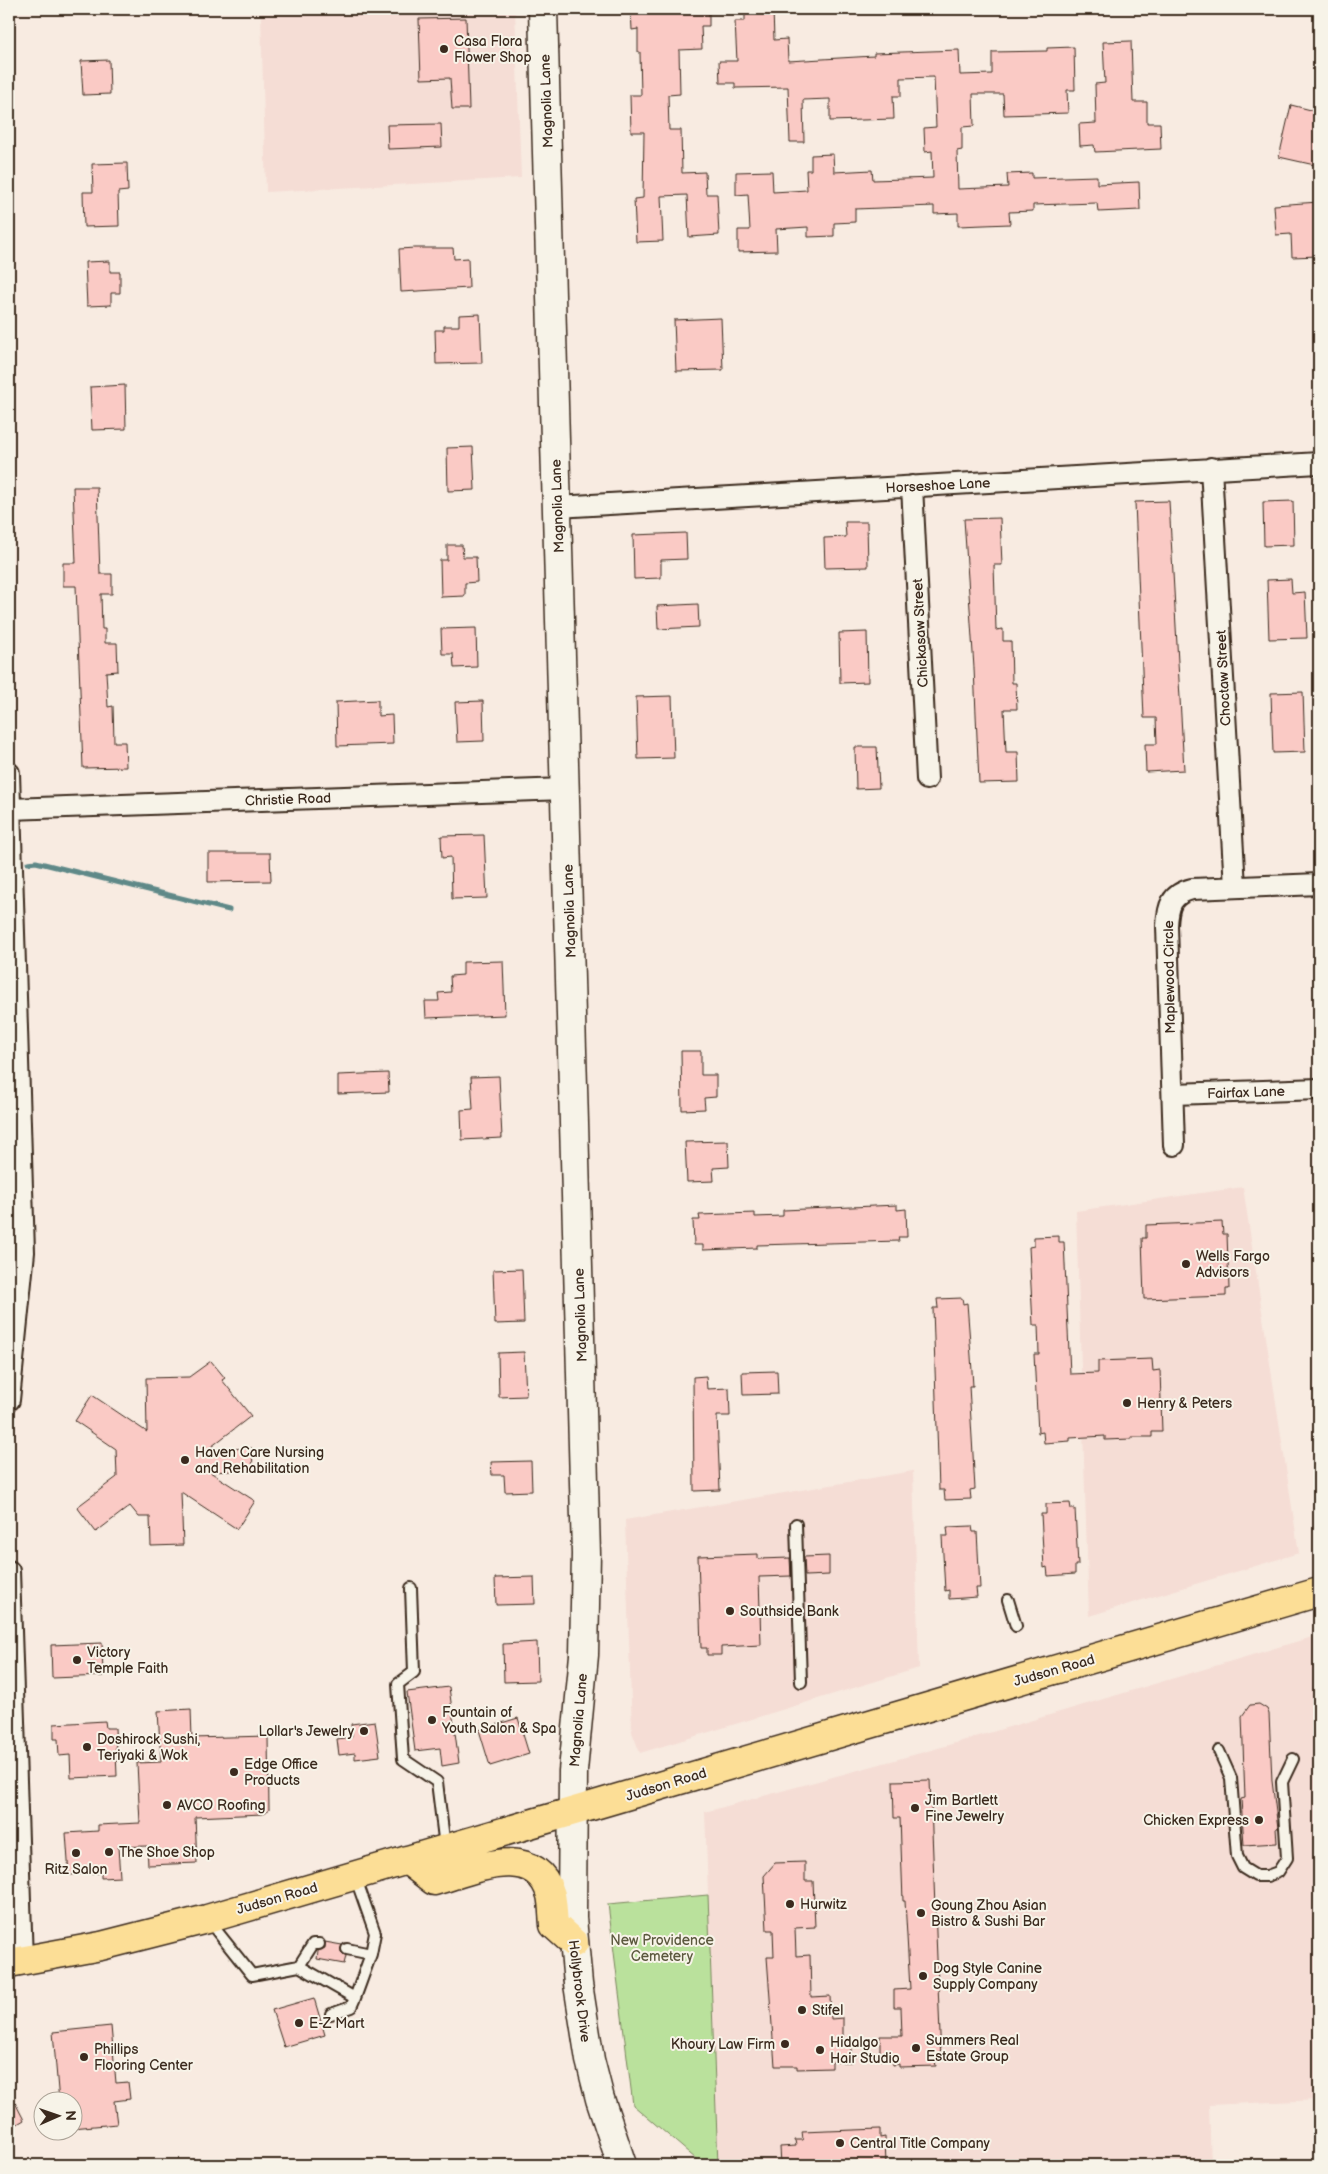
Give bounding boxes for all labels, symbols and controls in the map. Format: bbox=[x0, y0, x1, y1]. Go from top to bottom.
place label: Casa Flora Flower Shop bbox=[454, 33, 532, 66]
marker: Casa Flora Flower Shop bbox=[438, 43, 450, 55]
street label: Magnolia Lane bbox=[536, 54, 557, 148]
street label: Magnolia Lane bbox=[547, 459, 568, 553]
street label: Horseshoe Lane bbox=[885, 474, 991, 497]
street label: Chickasaw Street bbox=[909, 577, 932, 688]
street label: Choctaw Street bbox=[1212, 629, 1235, 726]
street label: Christie Road bbox=[245, 789, 332, 810]
street label: Magnolia Lane bbox=[559, 864, 580, 958]
street label: Maplewood Circle bbox=[1160, 920, 1179, 1034]
street label: Fairfax Lane bbox=[1207, 1083, 1285, 1102]
place label: Wells Fargo Advisors bbox=[1196, 1248, 1270, 1281]
marker: Wells Fargo Advisors bbox=[1180, 1258, 1192, 1270]
street label: Magnolia Lane bbox=[570, 1268, 591, 1362]
place label: Henry & Peters bbox=[1137, 1395, 1232, 1412]
marker: Henry & Peters bbox=[1121, 1397, 1133, 1409]
place label: Haven Care Nursing and Rehabilitation bbox=[195, 1444, 324, 1477]
marker: Haven Care Nursing and Rehabilitation bbox=[179, 1454, 191, 1466]
place label: Southside Bank bbox=[740, 1603, 839, 1620]
marker: Southside Bank bbox=[724, 1605, 736, 1617]
place label: Victory Temple Faith bbox=[87, 1644, 168, 1677]
street label: Judson Road bbox=[1012, 1651, 1097, 1690]
marker: Victory Temple Faith bbox=[71, 1654, 83, 1666]
street label: Magnolia Lane bbox=[566, 1673, 591, 1768]
place label: Fountain of Youth Salon & Spa bbox=[441, 1704, 557, 1737]
marker: Fountain of Youth Salon & Spa bbox=[426, 1714, 438, 1726]
place label: Lollar's Jewelry bbox=[259, 1723, 355, 1740]
marker: Lollar's Jewelry bbox=[358, 1725, 370, 1737]
place label: Doshirock Sushi, Teriyaki & Wok bbox=[97, 1731, 200, 1764]
marker: Doshirock Sushi, Teriyaki & Wok bbox=[81, 1741, 93, 1753]
place label: Edge Office Products bbox=[244, 1756, 318, 1789]
street label: Judson Road bbox=[624, 1764, 709, 1805]
marker: Edge Office Products bbox=[228, 1766, 240, 1778]
place label: Jim Bartlett Fine Jewelry bbox=[925, 1792, 1005, 1825]
place label: AVCO Roofing bbox=[177, 1797, 266, 1814]
marker: AVCO Roofing bbox=[161, 1799, 173, 1811]
marker: Jim Bartlett Fine Jewelry bbox=[909, 1802, 921, 1814]
place label: Chicken Express bbox=[1143, 1812, 1249, 1829]
marker: Chicken Express bbox=[1253, 1814, 1265, 1826]
place label: The Shoe Shop bbox=[119, 1844, 215, 1861]
marker: The Shoe Shop bbox=[103, 1846, 115, 1858]
marker: Ritz Salon bbox=[70, 1847, 82, 1859]
place label: Ritz Salon bbox=[45, 1861, 108, 1878]
street label: Judson Road bbox=[235, 1879, 320, 1918]
place label: Hurwitz bbox=[800, 1896, 847, 1913]
place label: Goung Zhou Asian Bistro & Sushi Bar bbox=[931, 1897, 1047, 1930]
marker: Hurwitz bbox=[784, 1898, 796, 1910]
marker: Goung Zhou Asian Bistro & Sushi Bar bbox=[915, 1907, 927, 1919]
park label: New Providence Cemetery bbox=[610, 1932, 714, 1965]
street label: Hollybrook Drive bbox=[565, 1939, 594, 2043]
place label: Dog Style Canine Supply Company bbox=[933, 1960, 1042, 1993]
marker: Dog Style Canine Supply Company bbox=[917, 1970, 929, 1982]
place label: Stifel bbox=[812, 2002, 843, 2019]
marker: Stifel bbox=[796, 2004, 808, 2016]
place label: E-Z Mart bbox=[309, 2015, 365, 2032]
marker: E-Z Mart bbox=[293, 2017, 305, 2029]
place label: Summers Real Estate Group bbox=[926, 2032, 1019, 2065]
place label: Hidalgo Hair Studio bbox=[830, 2034, 900, 2067]
place label: Khoury Law Firm bbox=[671, 2036, 775, 2053]
marker: Khoury Law Firm bbox=[779, 2038, 791, 2050]
place label: Phillips Flooring Center bbox=[94, 2041, 194, 2074]
marker: Summers Real Estate Group bbox=[910, 2042, 922, 2054]
marker: Hidalgo Hair Studio bbox=[814, 2044, 826, 2056]
marker: Phillips Flooring Center bbox=[78, 2051, 90, 2063]
north arrow bbox=[32, 2092, 82, 2142]
text: N bbox=[62, 2110, 79, 2121]
place label: Central Title Company bbox=[850, 2135, 991, 2152]
marker: Central Title Company bbox=[834, 2137, 846, 2149]

